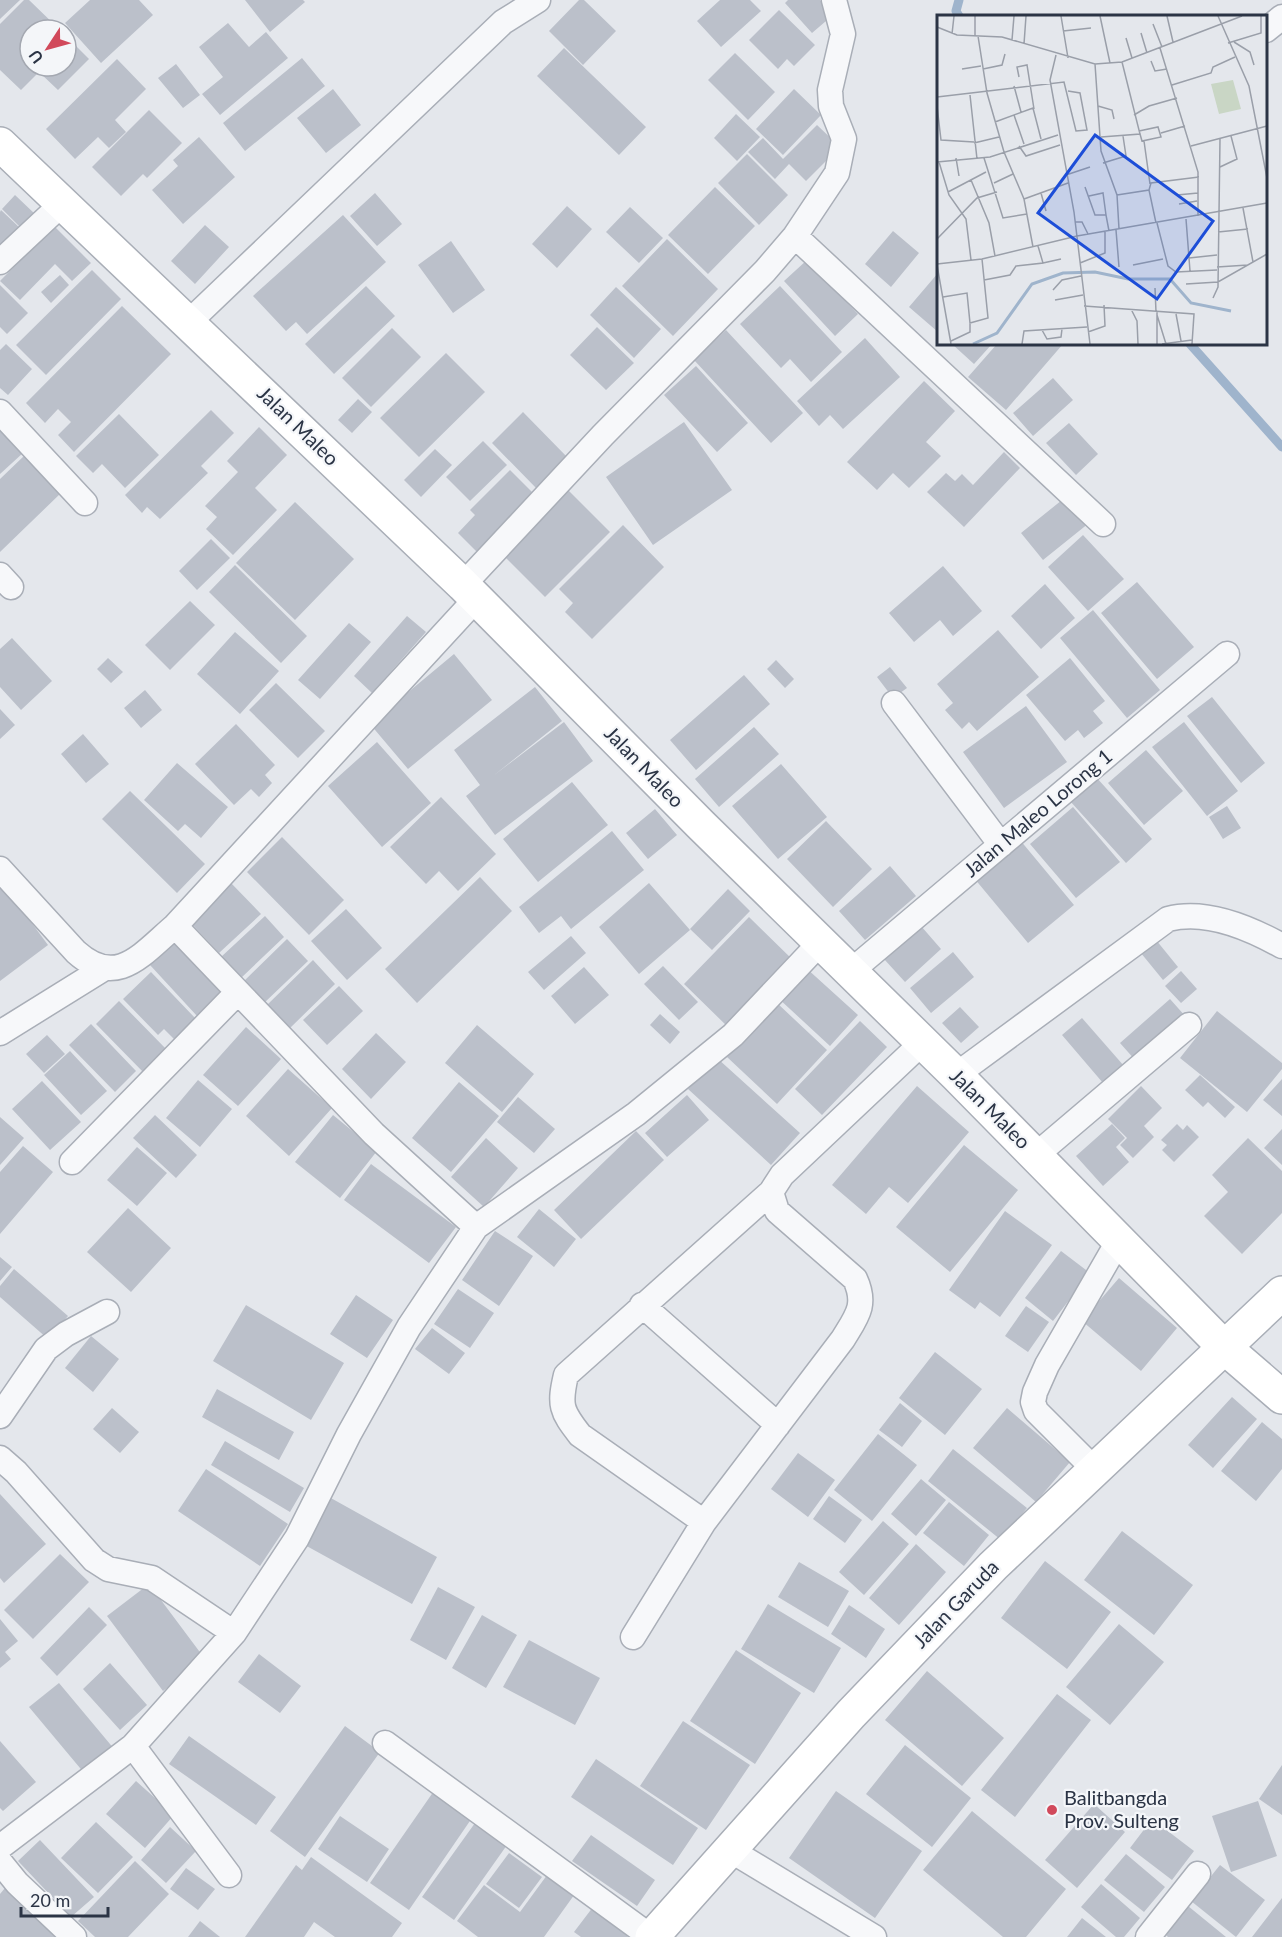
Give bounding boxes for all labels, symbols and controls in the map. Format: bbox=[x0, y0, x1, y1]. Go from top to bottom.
inset map bbox=[937, 15, 1267, 345]
north arrow bbox=[18, 18, 78, 78]
text: U bbox=[24, 47, 47, 68]
street label: Jalan Maleo bbox=[253, 381, 344, 470]
street label: Jalan Maleo bbox=[600, 721, 689, 812]
street label: Jalan Maleo Lorong 1 bbox=[958, 743, 1116, 881]
street label: Jalan Maleo bbox=[946, 1063, 1036, 1153]
street label: Jalan Garuda bbox=[907, 1554, 1003, 1652]
place label: Balitbangda Prov. Sulteng bbox=[1064, 1785, 1179, 1832]
marker: Balitbangda Prov. Sulteng bbox=[1045, 1803, 1059, 1817]
scale bar bbox=[21, 1880, 108, 1918]
text: 20 m bbox=[30, 1889, 70, 1911]

